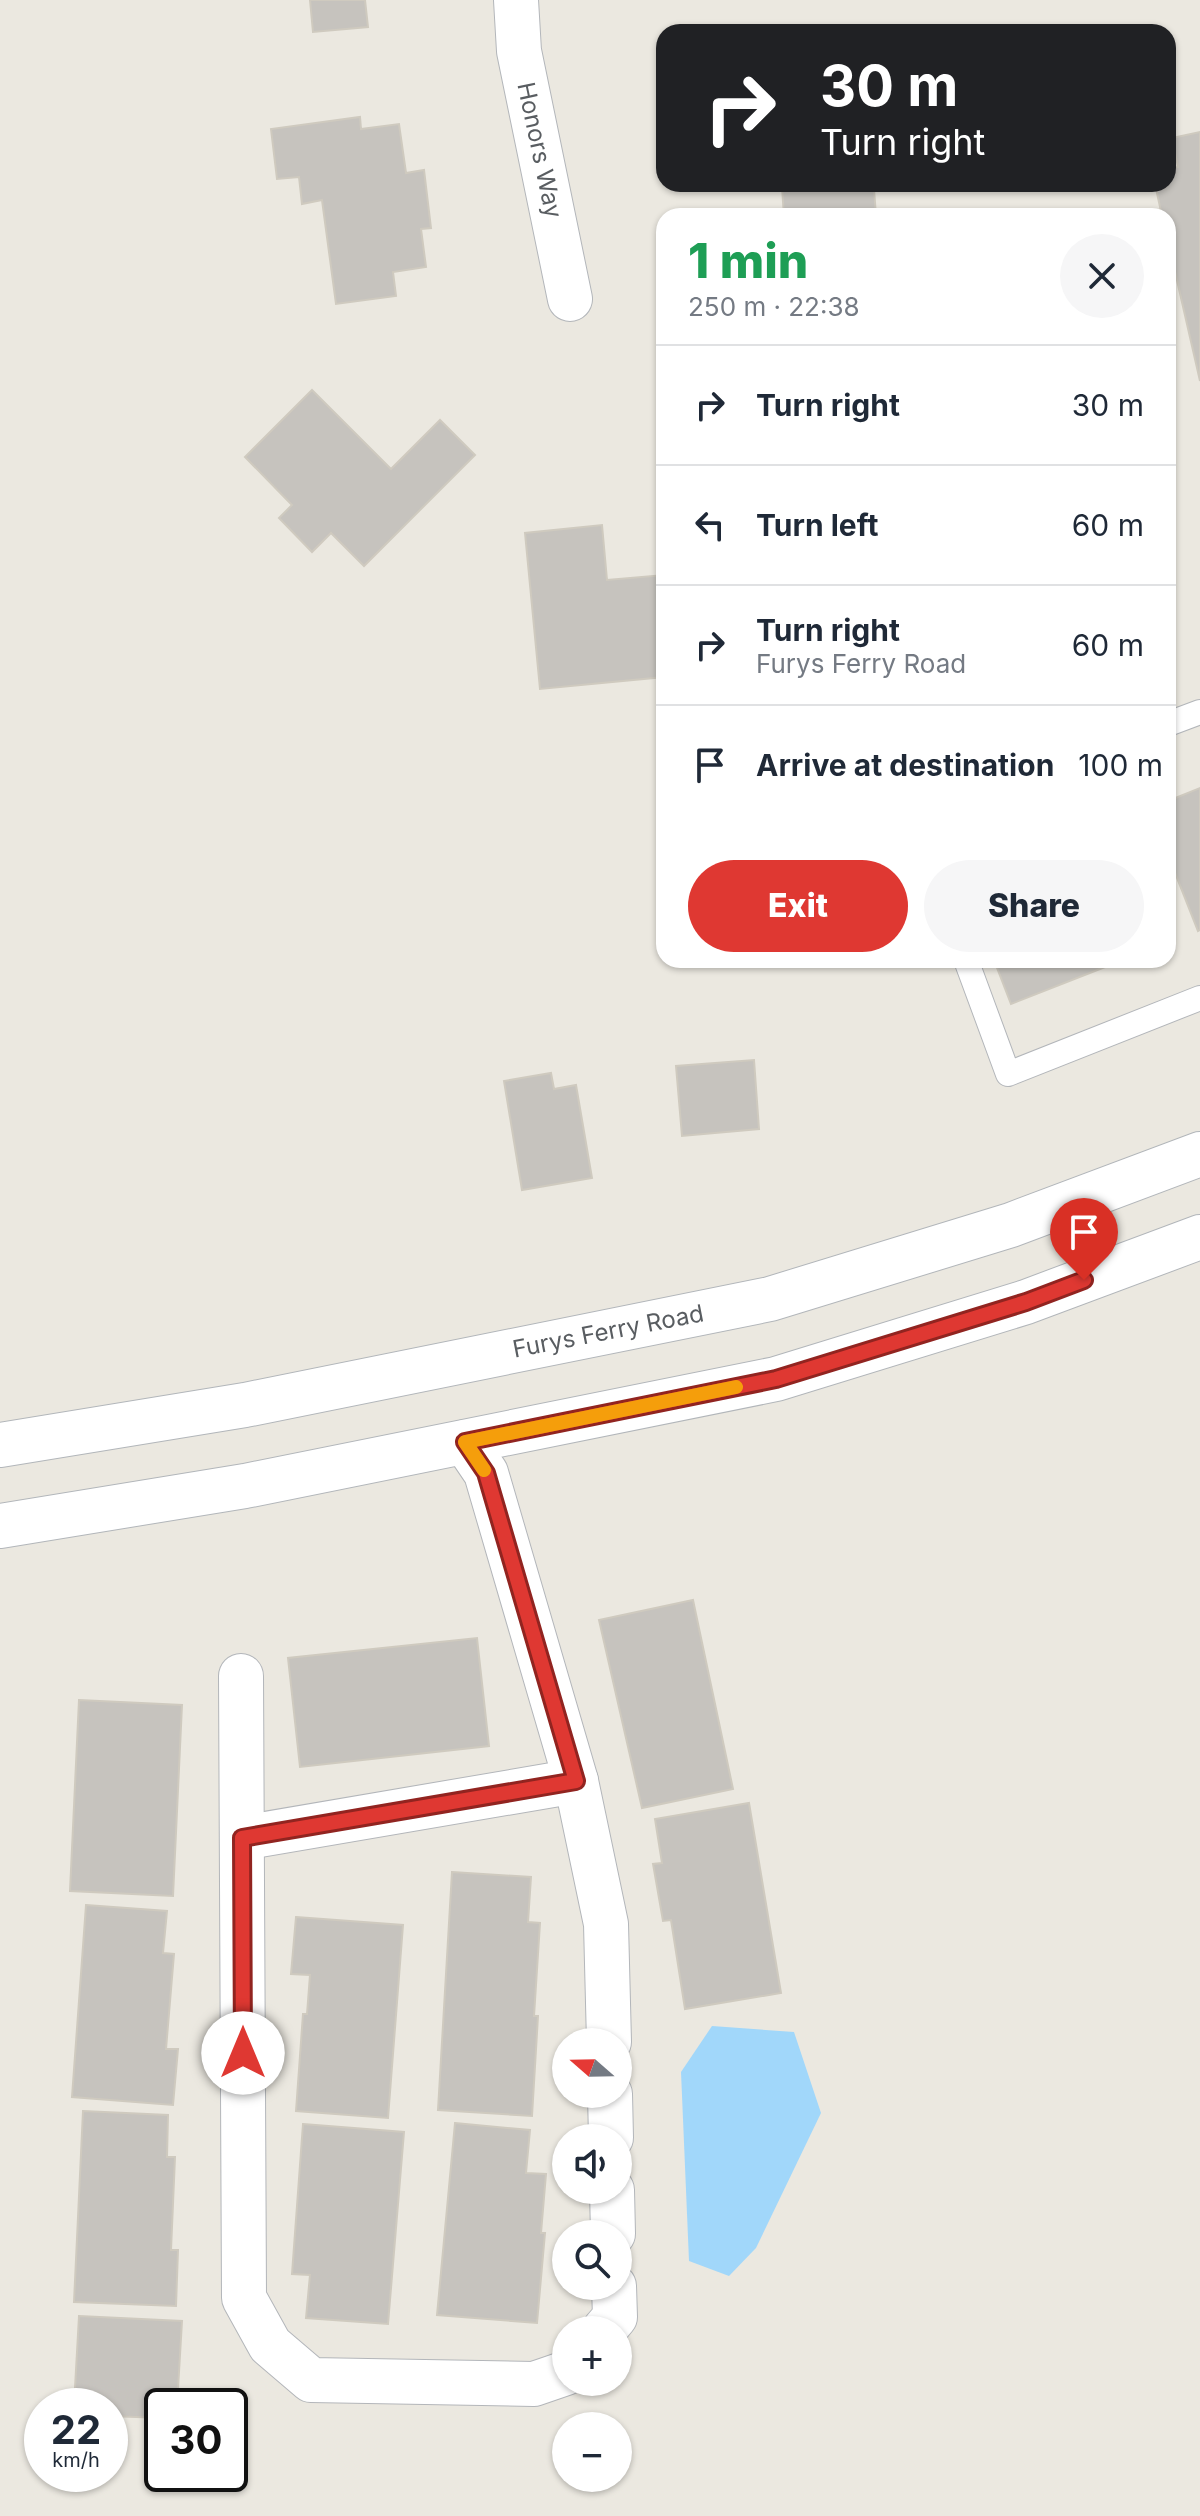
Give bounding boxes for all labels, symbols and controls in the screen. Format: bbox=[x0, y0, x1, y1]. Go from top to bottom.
text: 30 m bbox=[820, 52, 958, 120]
icon: right bbox=[688, 56, 792, 160]
street label: Honors Way bbox=[511, 79, 569, 221]
text: Turn right bbox=[820, 120, 985, 164]
text: 1 min bbox=[688, 231, 808, 290]
button: close bbox=[1060, 234, 1144, 318]
text: 250 m · 22:38 bbox=[688, 291, 860, 322]
icon: right bbox=[688, 383, 732, 427]
text: Turn right bbox=[756, 387, 900, 423]
text: 30 m bbox=[1072, 387, 1144, 423]
icon: left bbox=[688, 503, 732, 547]
text: Turn left bbox=[756, 507, 878, 543]
text: 60 m bbox=[1072, 507, 1144, 543]
text: Turn right bbox=[756, 612, 900, 648]
icon: right bbox=[688, 623, 732, 667]
text: 60 m bbox=[1072, 627, 1144, 663]
text: Furys Ferry Road bbox=[756, 648, 966, 679]
icon: arrive bbox=[688, 743, 732, 787]
text: Arrive at destination bbox=[756, 747, 1054, 783]
text: 100 m bbox=[1078, 747, 1163, 783]
button: Exit bbox=[688, 860, 908, 952]
button: Share bbox=[924, 860, 1144, 952]
pin bbox=[1050, 1198, 1118, 1280]
icon: arrive bbox=[1062, 1210, 1106, 1254]
street label: Furys Ferry Road bbox=[510, 1298, 706, 1364]
position arrow bbox=[201, 2011, 285, 2095]
north arrow bbox=[552, 2028, 632, 2108]
map controls bbox=[552, 2028, 632, 2492]
button: sound bbox=[552, 2124, 632, 2204]
button: search bbox=[552, 2220, 632, 2300]
button: + bbox=[552, 2316, 632, 2396]
speed limit sign: 30 bbox=[144, 2388, 248, 2492]
text: 22 bbox=[51, 2405, 101, 2454]
button: − bbox=[552, 2412, 632, 2492]
text: km/h bbox=[52, 2448, 100, 2472]

